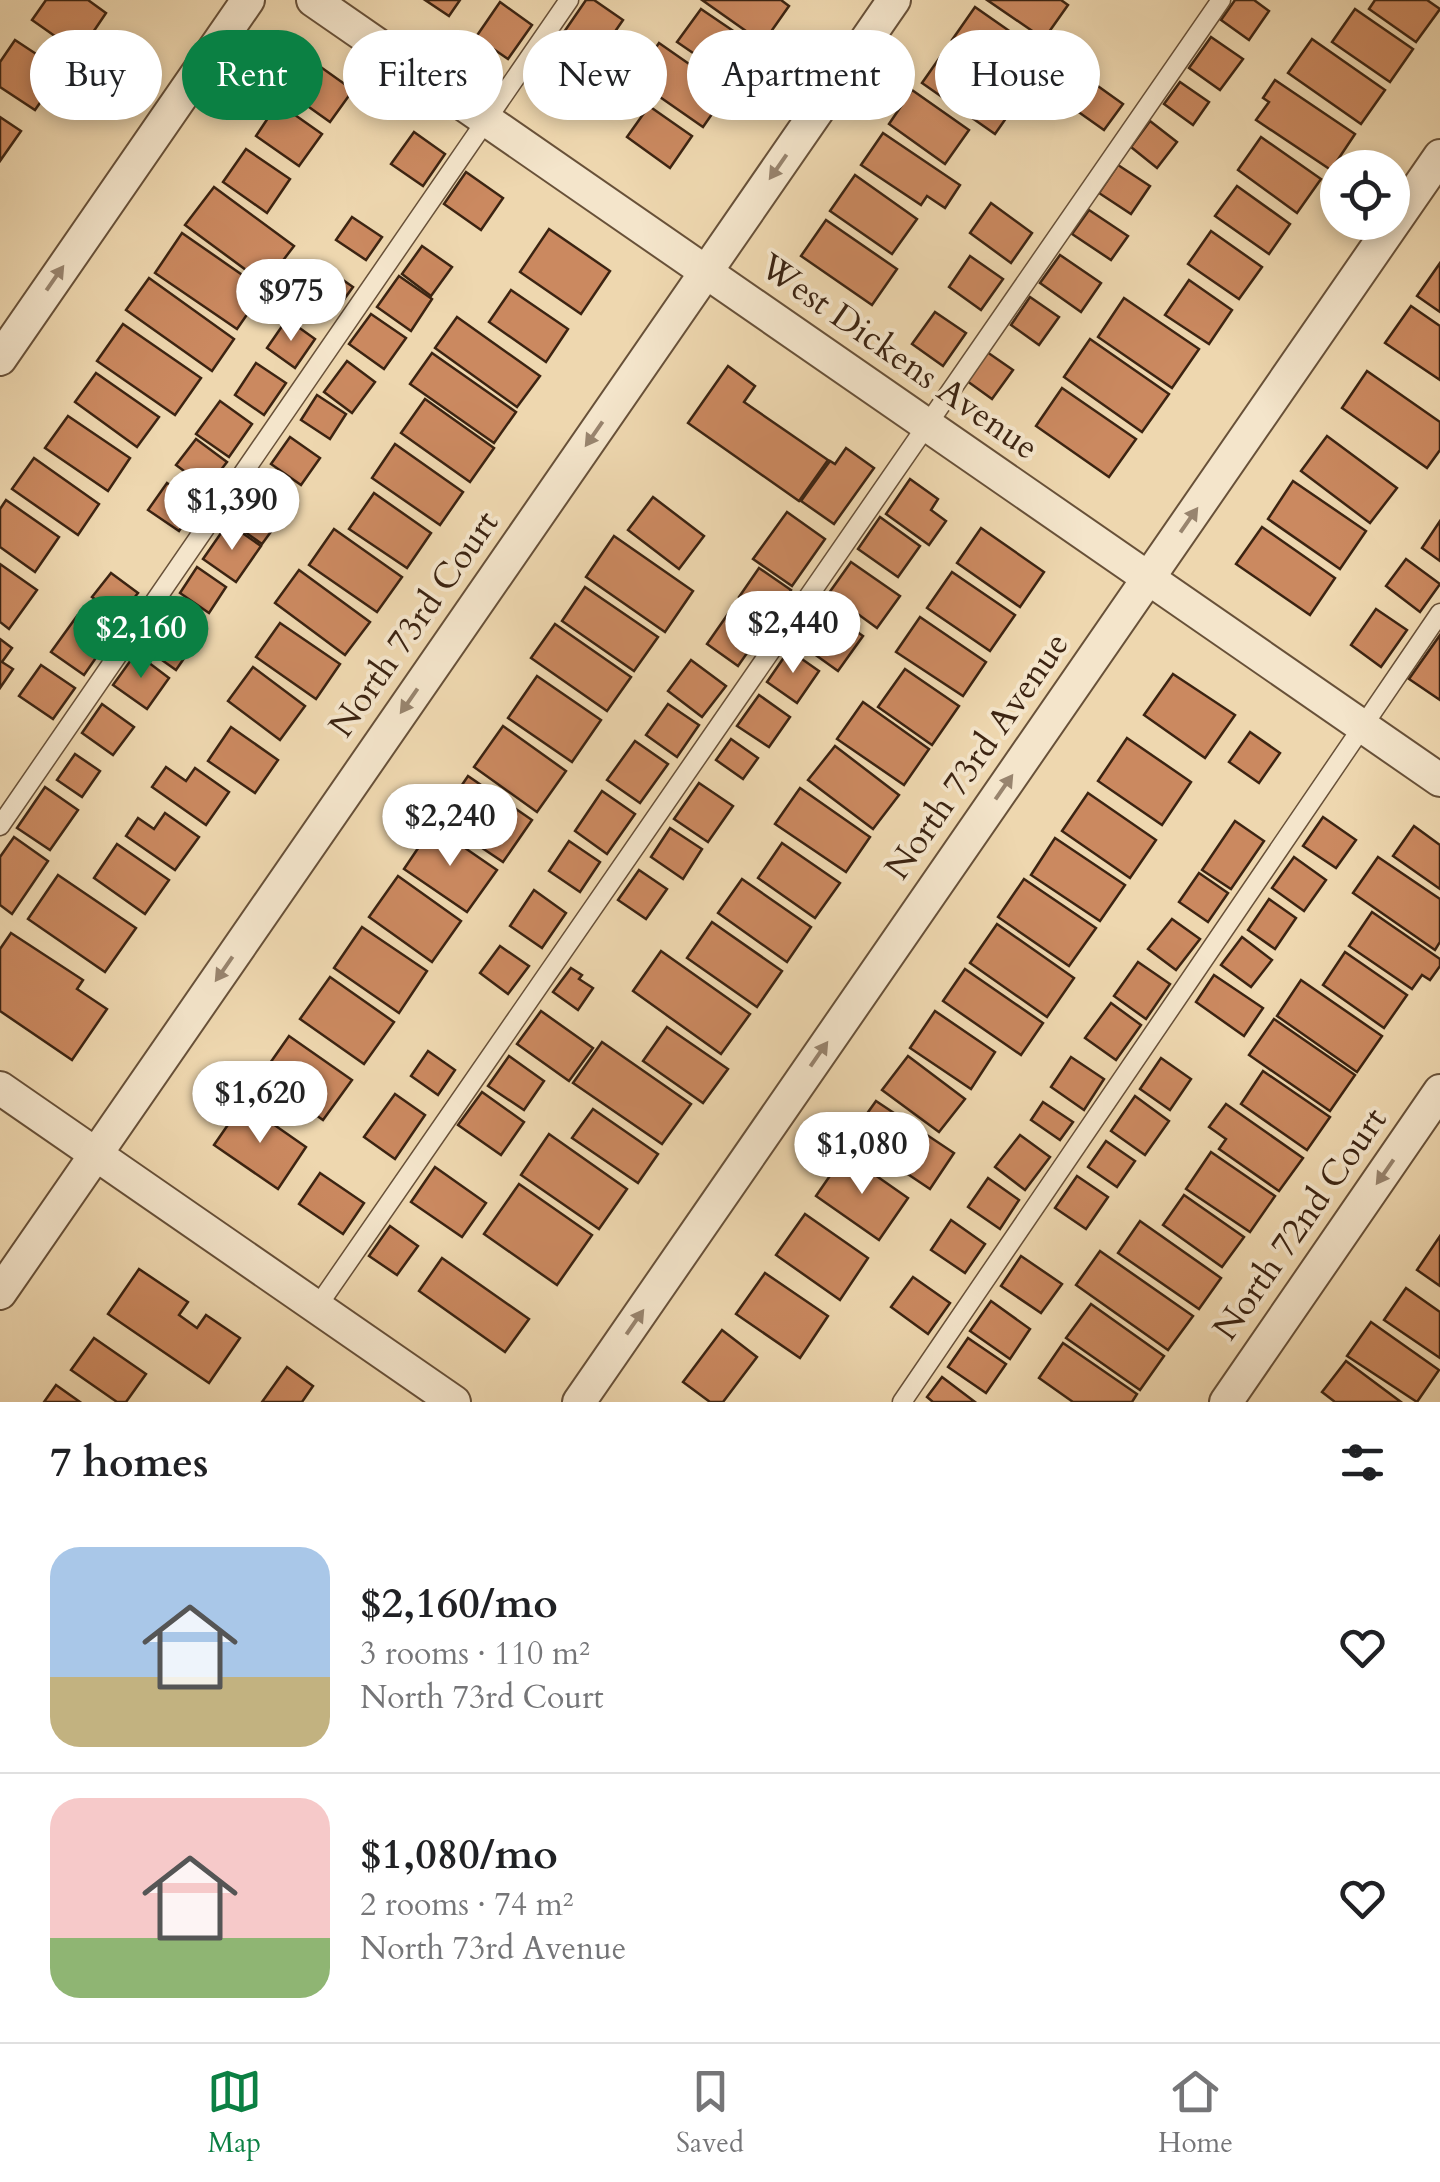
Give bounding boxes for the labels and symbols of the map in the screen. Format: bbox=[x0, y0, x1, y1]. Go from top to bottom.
one-way arrow bbox=[770, 153, 788, 180]
street label: West Dickens Avenue bbox=[749, 242, 1048, 471]
pin: $975 bbox=[232, 259, 350, 344]
one-way arrow bbox=[46, 265, 64, 292]
one-way arrow bbox=[585, 421, 604, 447]
pin: $1,390 bbox=[151, 468, 313, 553]
street label: North 73rd Court bbox=[318, 501, 510, 747]
one-way arrow bbox=[1179, 506, 1198, 533]
pin: $2,440 bbox=[712, 591, 874, 676]
pin: $2,160 bbox=[60, 596, 222, 681]
street label: North 73rd Avenue bbox=[874, 623, 1080, 889]
one-way arrow bbox=[400, 688, 419, 715]
one-way arrow bbox=[994, 774, 1013, 800]
pin: $2,240 bbox=[369, 784, 531, 869]
one-way arrow bbox=[215, 955, 234, 982]
one-way arrow bbox=[809, 1041, 828, 1068]
pin: $1,620 bbox=[179, 1061, 341, 1146]
street label: North 72nd Court bbox=[1202, 1098, 1398, 1350]
pin: $1,080 bbox=[781, 1112, 943, 1197]
one-way arrow bbox=[1376, 1158, 1395, 1185]
one-way arrow bbox=[625, 1308, 644, 1335]

